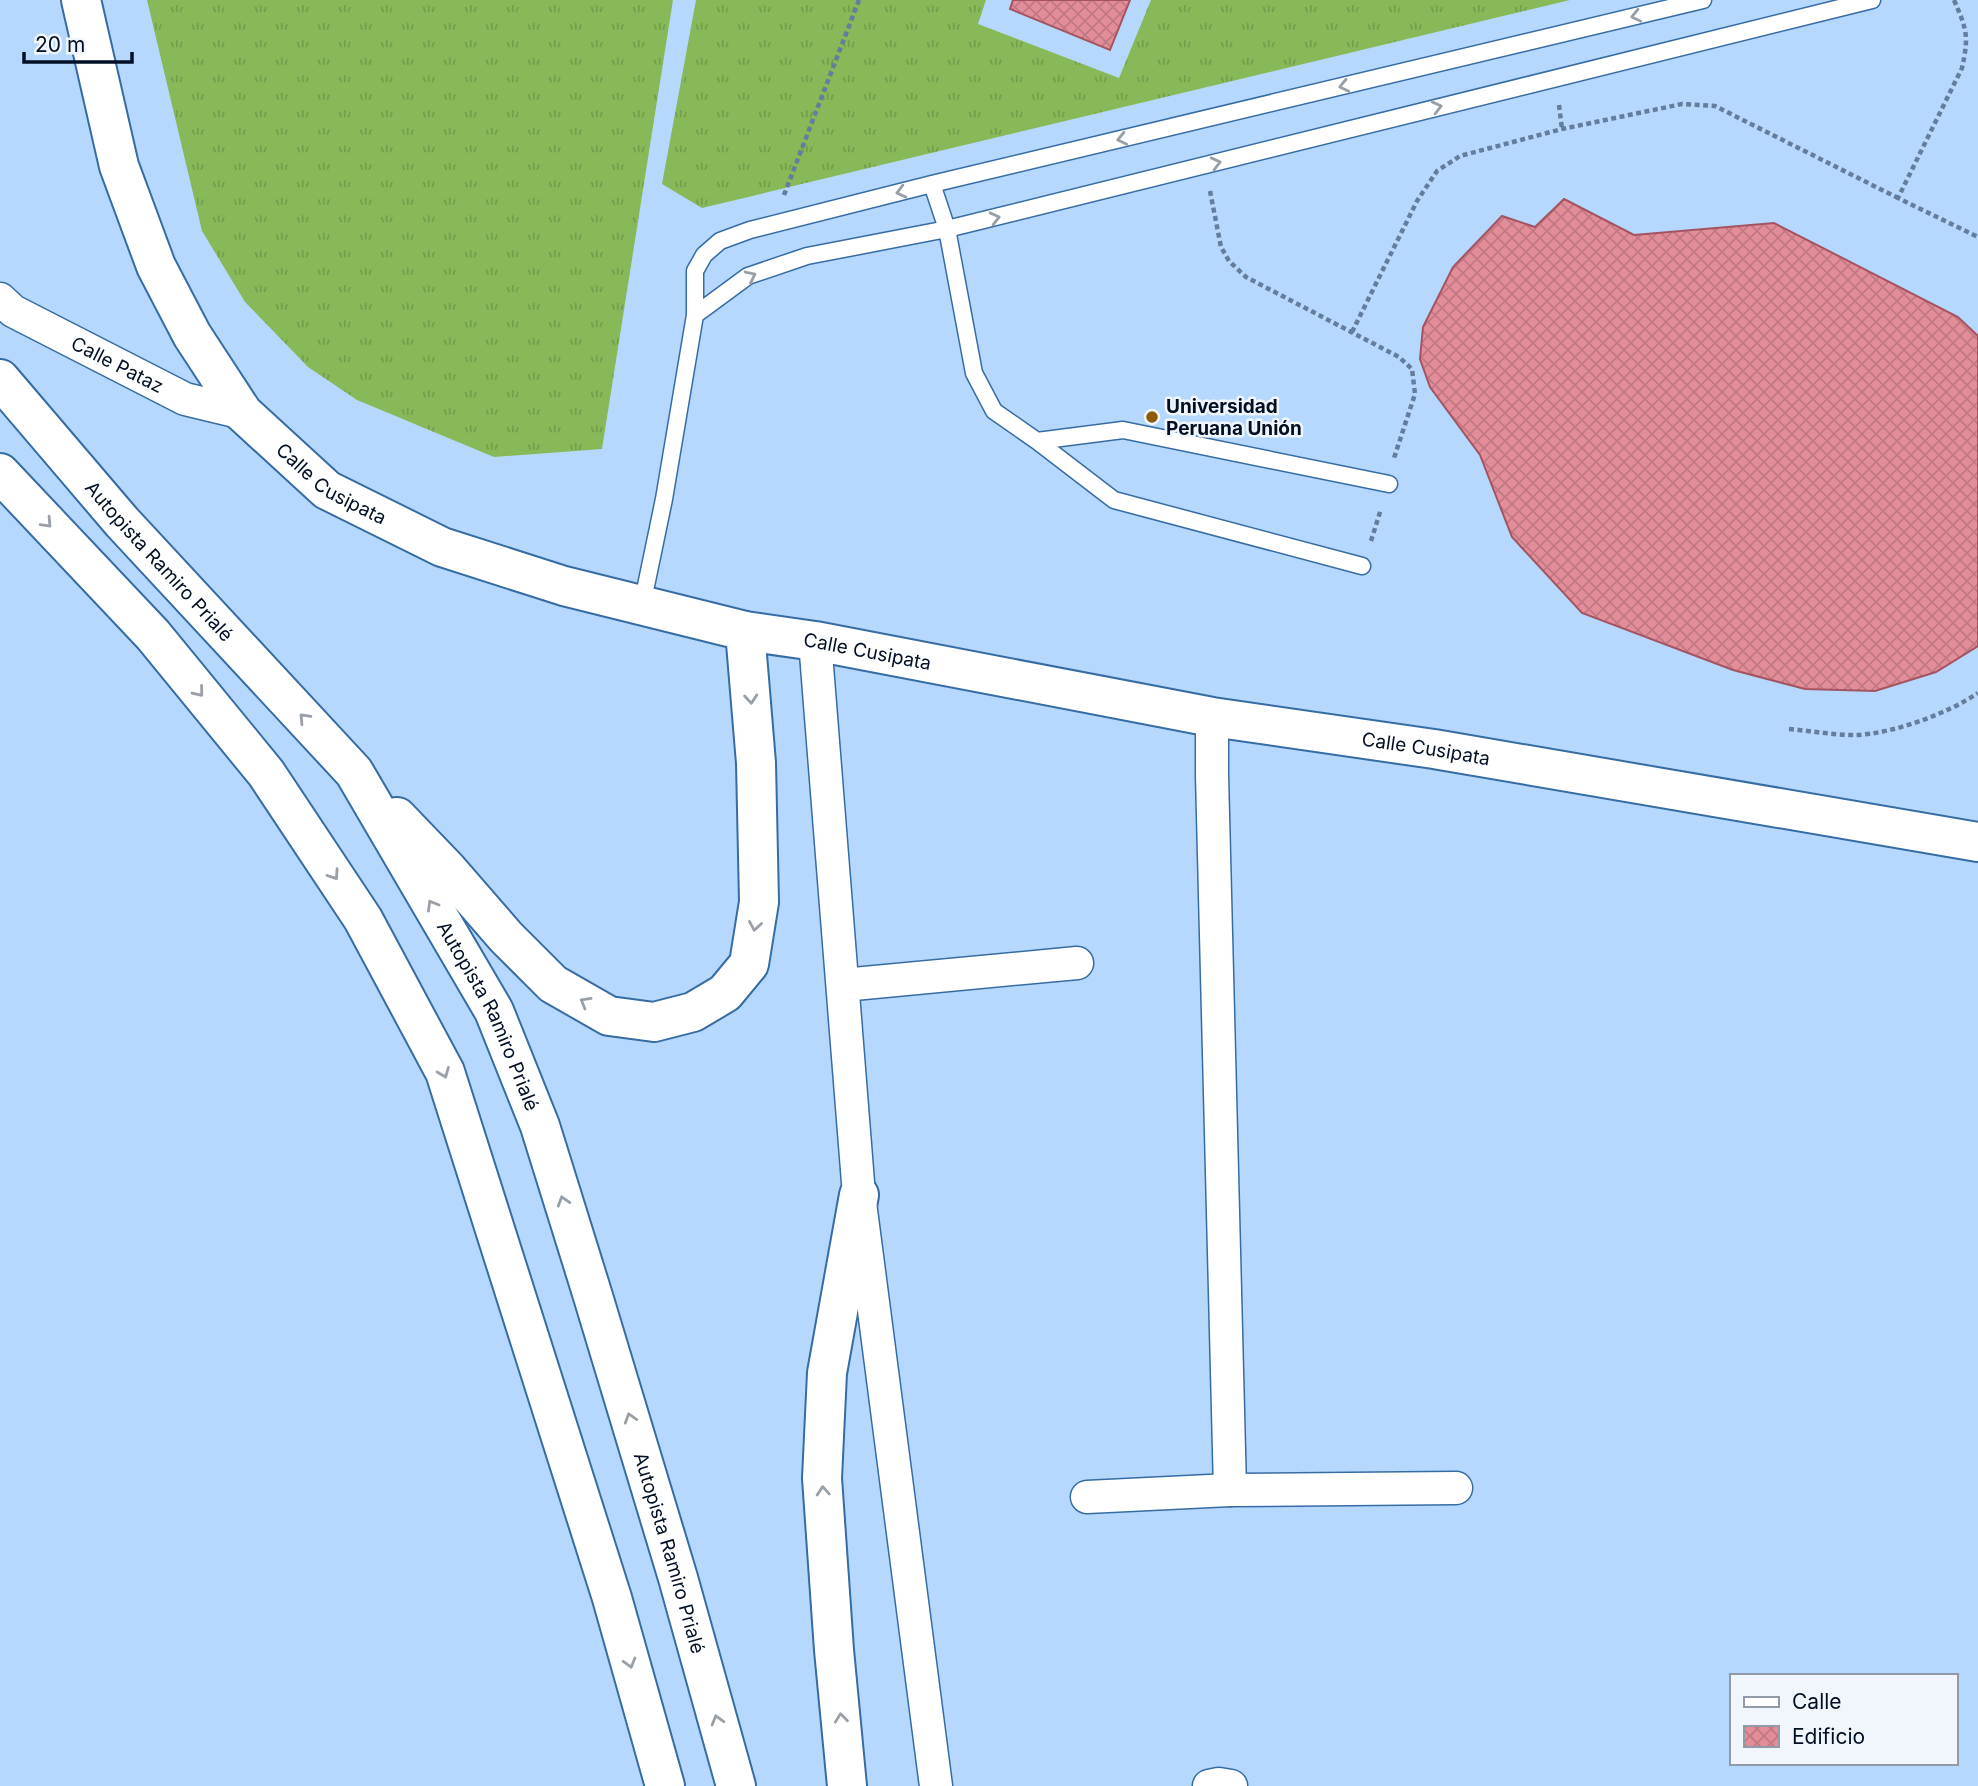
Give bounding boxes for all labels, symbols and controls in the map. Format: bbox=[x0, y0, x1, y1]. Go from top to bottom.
one-way arrow bbox=[1630, 8, 1642, 22]
scale bar bbox=[24, 21, 133, 65]
text: 20 m bbox=[35, 32, 85, 57]
one-way arrow bbox=[1338, 78, 1350, 92]
one-way arrow bbox=[1430, 101, 1442, 115]
one-way arrow bbox=[1116, 130, 1128, 145]
one-way arrow bbox=[1210, 157, 1222, 171]
one-way arrow bbox=[895, 184, 907, 198]
one-way arrow bbox=[989, 212, 1001, 226]
one-way arrow bbox=[744, 271, 756, 285]
street label: Calle Pataz bbox=[67, 332, 167, 398]
place label: Universidad Peruana Unión bbox=[1166, 395, 1302, 440]
marker: Universidad Peruana Unión bbox=[1144, 409, 1160, 425]
street label: Calle Cusipata bbox=[271, 438, 390, 530]
street label: Autopista Ramiro Prialé bbox=[80, 477, 238, 646]
one-way arrow bbox=[39, 515, 51, 528]
street label: Calle Cusipata bbox=[802, 629, 933, 675]
one-way arrow bbox=[191, 683, 203, 696]
one-way arrow bbox=[743, 693, 758, 704]
one-way arrow bbox=[300, 713, 312, 726]
street label: Calle Cusipata bbox=[1360, 728, 1492, 770]
one-way arrow bbox=[326, 867, 338, 880]
one-way arrow bbox=[427, 899, 440, 912]
street label: Autopista Ramiro Prialé bbox=[432, 917, 544, 1114]
one-way arrow bbox=[748, 920, 763, 931]
one-way arrow bbox=[579, 997, 592, 1010]
one-way arrow bbox=[436, 1067, 450, 1079]
one-way arrow bbox=[557, 1195, 572, 1207]
one-way arrow bbox=[623, 1413, 638, 1425]
street label: Autopista Ramiro Prialé bbox=[629, 1450, 710, 1656]
one-way arrow bbox=[816, 1485, 831, 1496]
one-way arrow bbox=[622, 1657, 637, 1669]
legend bbox=[1730, 1674, 1957, 1765]
text: Calle bbox=[1792, 1689, 1842, 1714]
one-way arrow bbox=[833, 1712, 848, 1724]
one-way arrow bbox=[711, 1714, 726, 1726]
text: Edificio bbox=[1792, 1724, 1865, 1749]

